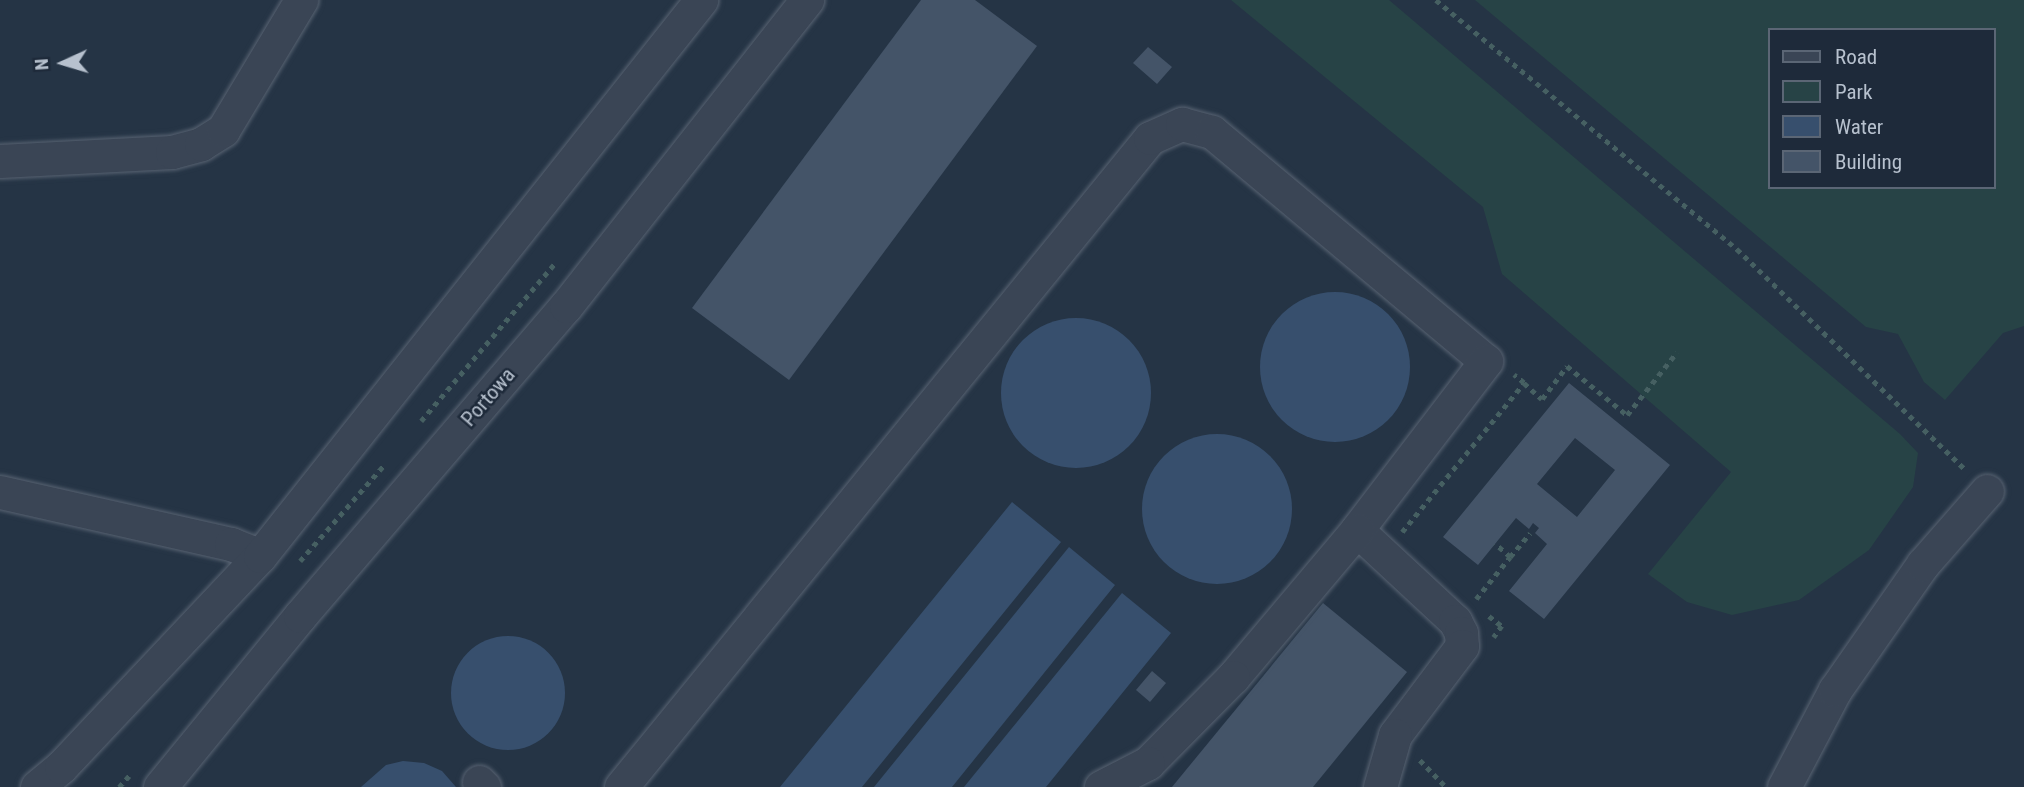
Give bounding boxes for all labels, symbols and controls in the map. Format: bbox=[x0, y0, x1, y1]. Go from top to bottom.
north arrow bbox=[28, 28, 98, 98]
legend bbox=[1769, 28, 1996, 189]
text: Road bbox=[1835, 45, 1877, 69]
text: N bbox=[30, 58, 53, 71]
text: Park bbox=[1835, 80, 1872, 104]
text: Water bbox=[1835, 115, 1883, 139]
text: Building bbox=[1835, 150, 1902, 174]
street label: Portowa bbox=[456, 363, 520, 431]

